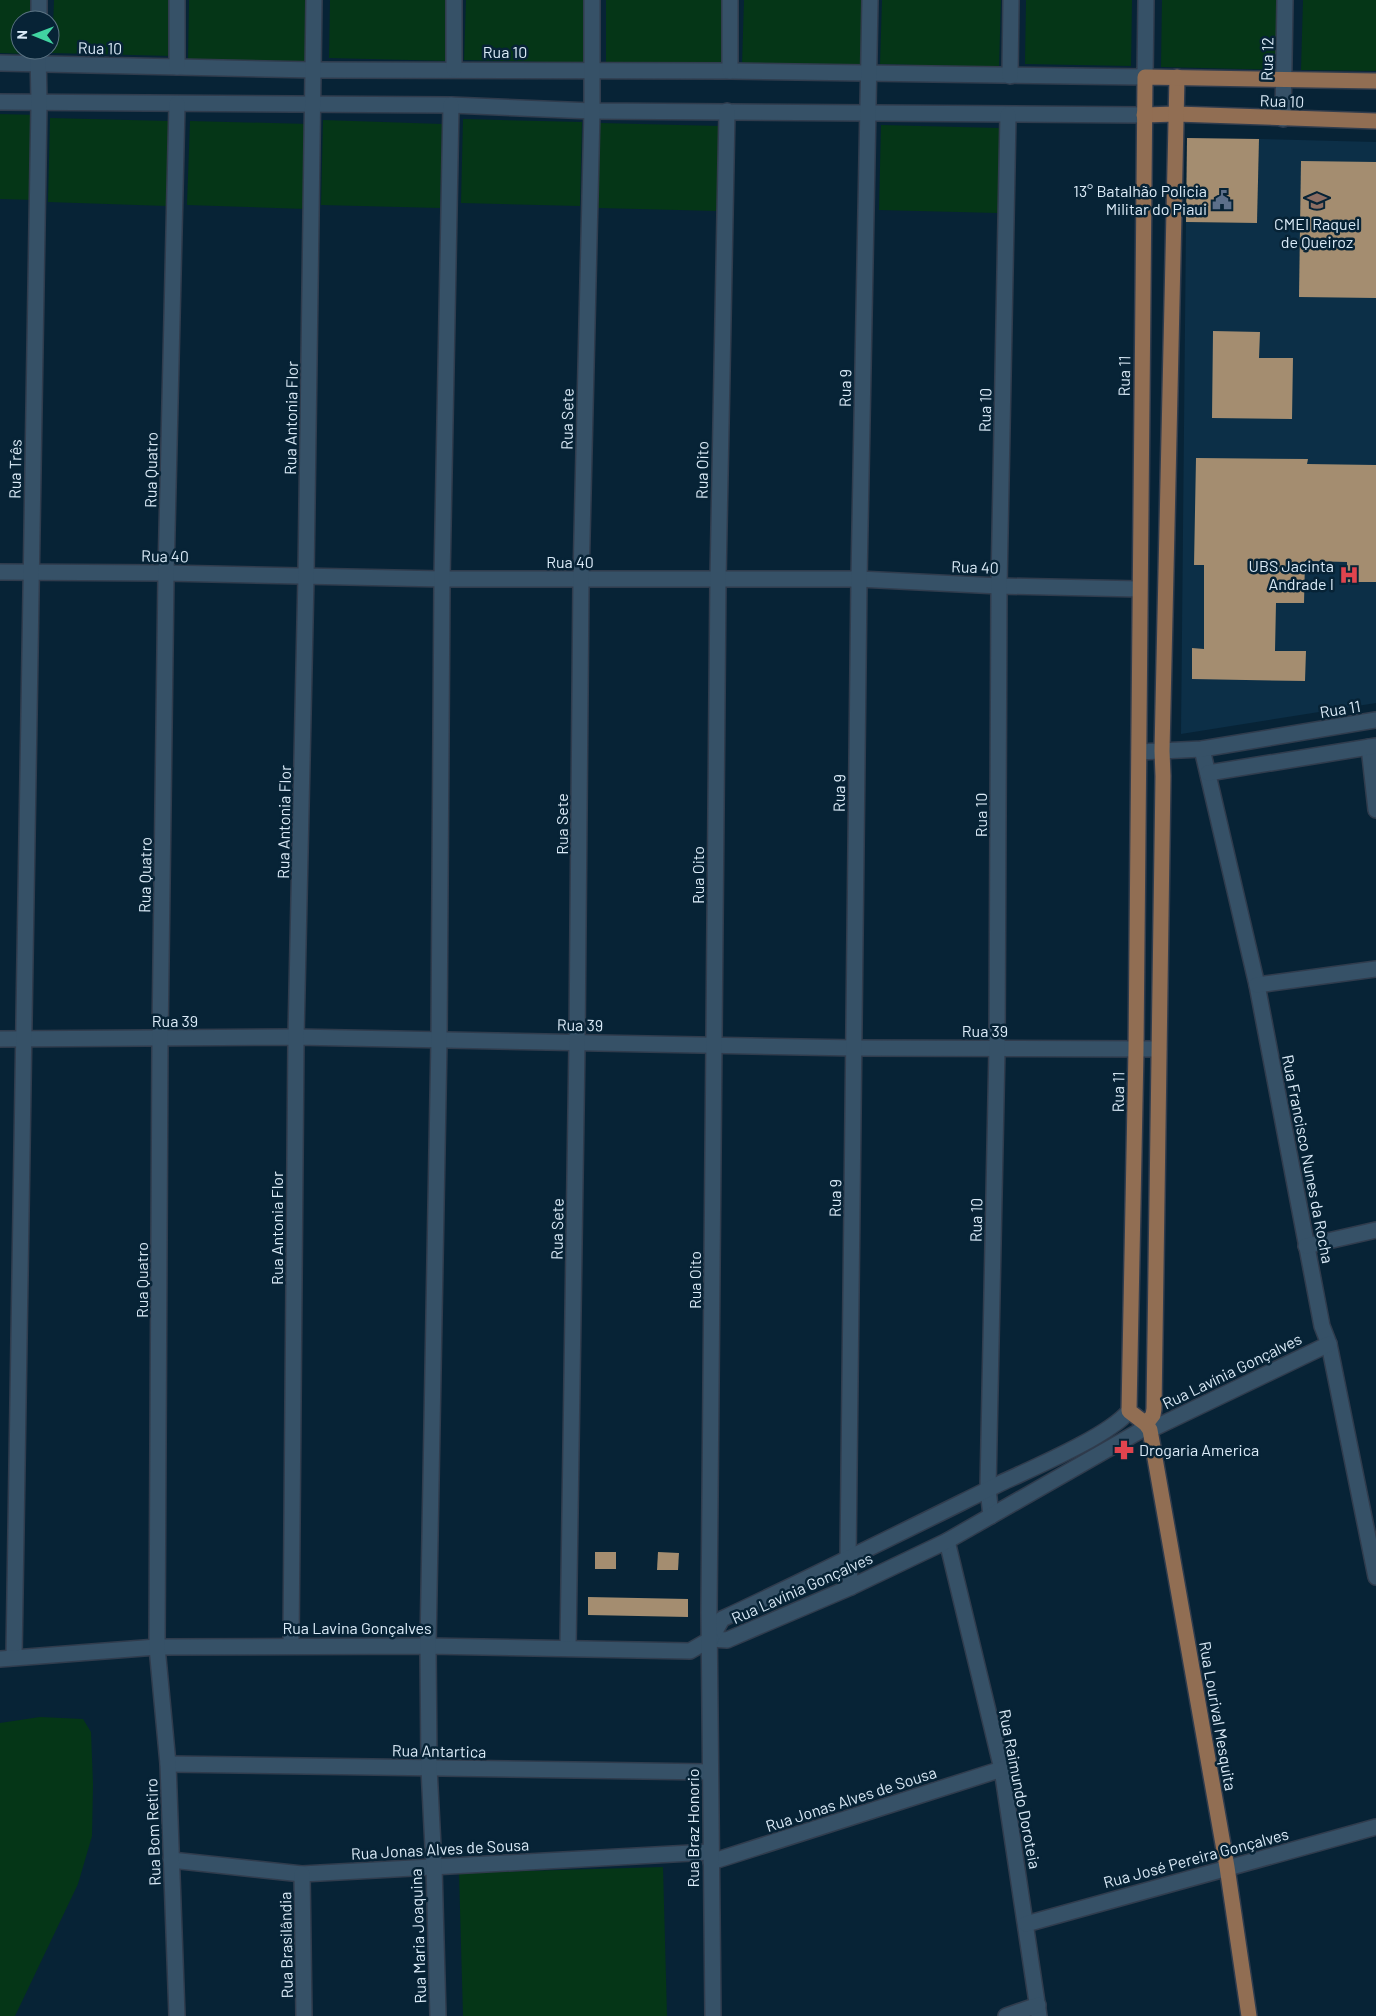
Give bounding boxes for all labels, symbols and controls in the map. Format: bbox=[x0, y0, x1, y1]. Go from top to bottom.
north arrow bbox=[10, 10, 60, 60]
text: N bbox=[13, 30, 30, 40]
street label: Rua 12 bbox=[1257, 37, 1276, 81]
street label: Rua 10 bbox=[78, 38, 122, 57]
street label: Rua 10 bbox=[483, 42, 527, 61]
street label: Rua 10 bbox=[1260, 90, 1305, 111]
place label: 13° Batalhão Policia Militar do Piaui bbox=[1073, 181, 1207, 218]
public building icon: 13° Batalhão Policia Militar do Piaui bbox=[1211, 189, 1233, 211]
school or university icon: CMEI Raquel de Queiroz bbox=[1306, 190, 1328, 212]
place label: CMEI Raquel de Queiroz bbox=[1274, 214, 1360, 251]
street label: Rua 11 bbox=[1114, 355, 1133, 397]
street label: Rua Antonia Flor bbox=[280, 361, 301, 475]
street label: Rua 9 bbox=[835, 369, 854, 407]
street label: Rua Sete bbox=[556, 388, 577, 450]
street label: Rua 10 bbox=[975, 388, 994, 432]
street label: Rua Quatro bbox=[140, 432, 161, 508]
street label: Rua Três bbox=[4, 439, 25, 499]
street label: Rua Oito bbox=[691, 441, 712, 499]
street label: Rua 40 bbox=[141, 546, 189, 565]
street label: Rua 40 bbox=[546, 552, 594, 571]
street label: Rua 40 bbox=[951, 556, 999, 577]
place label: UBS Jacinta Andrade I bbox=[1249, 556, 1334, 593]
hospital icon: UBS Jacinta Andrade I bbox=[1338, 564, 1360, 586]
street label: Rua 11 bbox=[1318, 696, 1362, 721]
street label: Rua Antonia Flor bbox=[273, 765, 294, 879]
street label: Rua 9 bbox=[829, 774, 848, 812]
street label: Rua Sete bbox=[552, 793, 571, 855]
street label: Rua 10 bbox=[971, 793, 990, 837]
street label: Rua Quatro bbox=[134, 837, 155, 913]
street label: Rua Oito bbox=[688, 846, 707, 904]
street label: Rua 39 bbox=[152, 1011, 198, 1030]
street label: Rua 39 bbox=[557, 1015, 603, 1034]
street label: Rua 39 bbox=[962, 1021, 1008, 1040]
street label: Rua Francisco Nunes da Rocha bbox=[1279, 1053, 1338, 1265]
street label: Rua 11 bbox=[1108, 1071, 1127, 1113]
street label: Rua Antonia Flor bbox=[267, 1171, 286, 1285]
street label: Rua 9 bbox=[825, 1179, 844, 1217]
street label: Rua Sete bbox=[546, 1198, 567, 1260]
street label: Rua 10 bbox=[966, 1198, 985, 1242]
street label: Rua Quatro bbox=[132, 1242, 151, 1318]
street label: Rua Oito bbox=[685, 1251, 704, 1309]
street label: Rua Lavínia Gonçalves bbox=[1159, 1329, 1305, 1413]
pharmacy icon: Drogaria America bbox=[1113, 1439, 1135, 1461]
place label: Drogaria America bbox=[1139, 1440, 1259, 1459]
street label: Rua Lavínia Gonçalves bbox=[728, 1548, 875, 1627]
street label: Rua Lavina Gonçalves bbox=[282, 1618, 432, 1637]
street label: Rua Lourival Mesquita bbox=[1196, 1640, 1241, 1792]
street label: Rua Raimundo Doroteia bbox=[996, 1708, 1045, 1870]
street label: Rua Antartica bbox=[392, 1740, 486, 1761]
street label: Rua Jonas Alves de Sousa bbox=[763, 1762, 939, 1835]
street label: Rua Braz Honorio bbox=[683, 1768, 702, 1888]
street label: Rua Bom Retiro bbox=[141, 1778, 164, 1886]
street label: Rua José Pereira Gonçalves bbox=[1101, 1824, 1291, 1891]
street label: Rua Jonas Alves de Sousa bbox=[350, 1834, 530, 1863]
street label: Rua Maria Joaquina bbox=[406, 1868, 429, 2004]
street label: Rua Brasilândia bbox=[275, 1891, 296, 1999]

